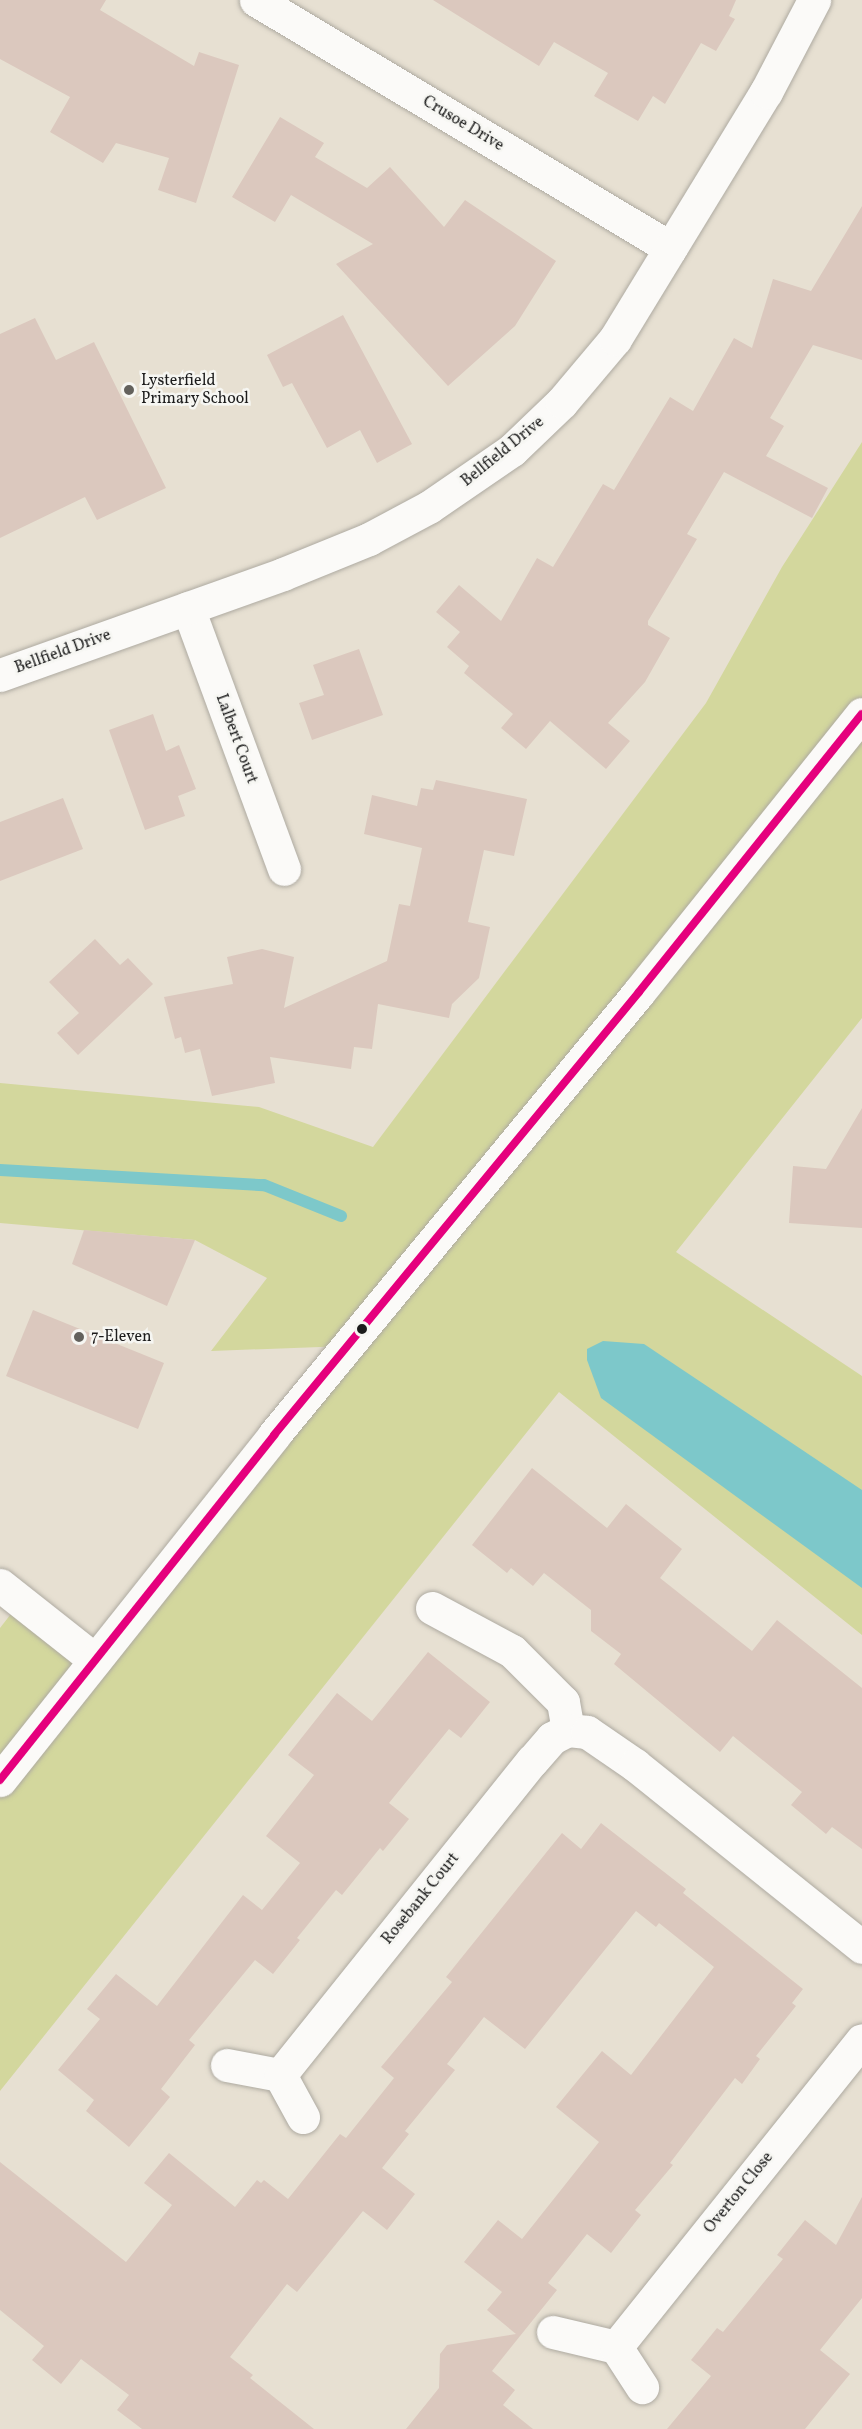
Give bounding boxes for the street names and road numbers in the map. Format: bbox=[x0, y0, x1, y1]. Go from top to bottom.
street label: Crusoe Drive bbox=[419, 92, 507, 156]
street label: Bellfield Drive bbox=[458, 413, 548, 491]
street label: Bellfield Drive bbox=[12, 626, 114, 678]
street label: Lalbert Court bbox=[211, 692, 261, 786]
street label: Rosebank Court bbox=[378, 1849, 464, 1949]
street label: Overton Close bbox=[700, 2148, 778, 2238]

